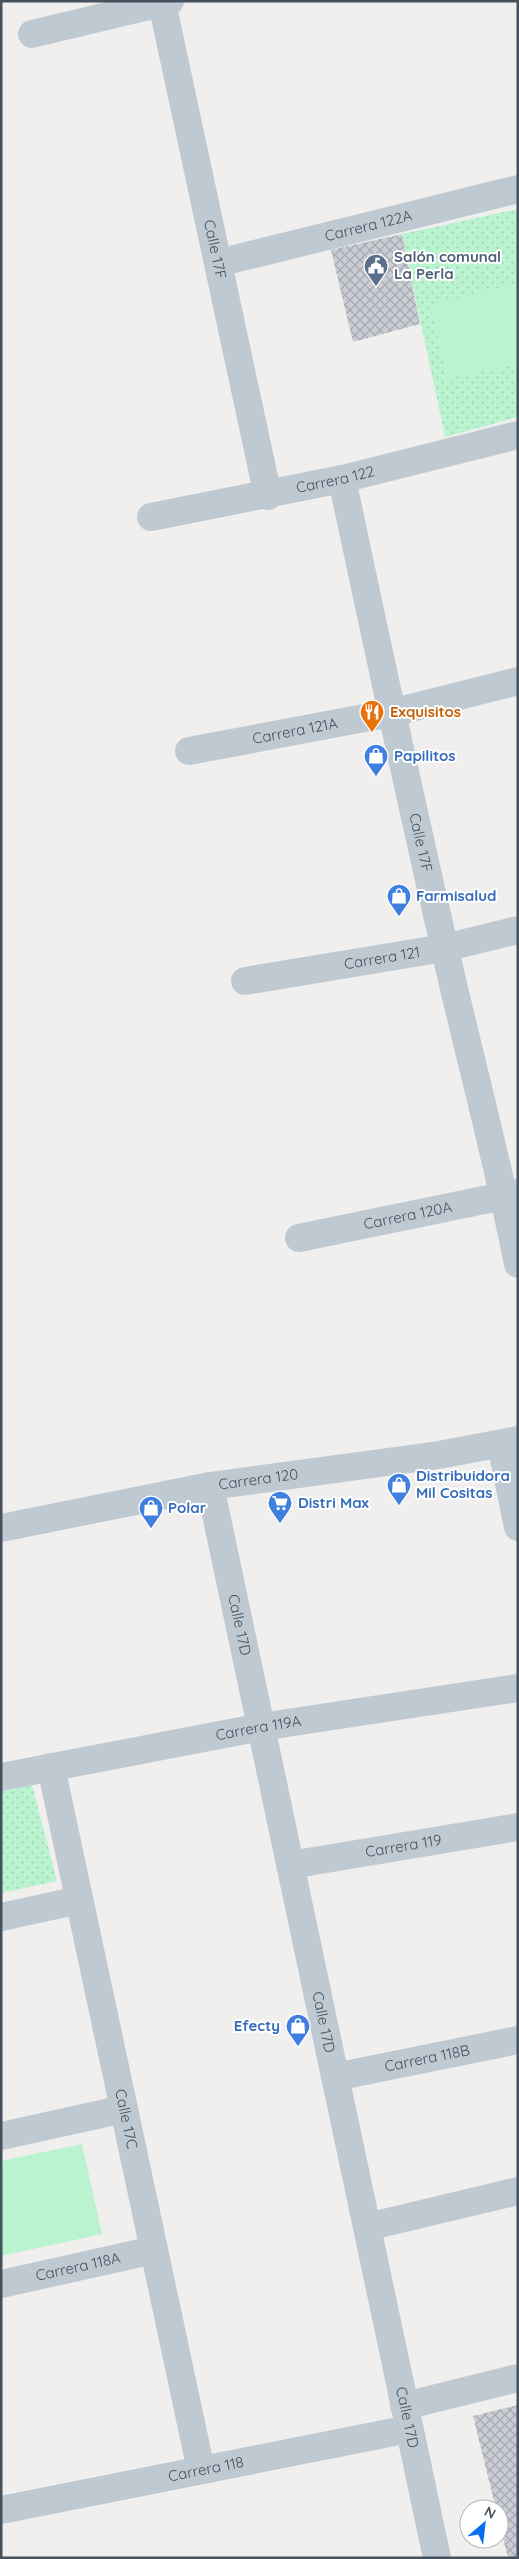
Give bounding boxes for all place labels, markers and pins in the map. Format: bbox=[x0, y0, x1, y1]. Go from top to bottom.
place label: Salón comunal La Perla bbox=[394, 247, 501, 283]
public building icon: Salón comunal La Perla bbox=[363, 253, 389, 287]
restaurant icon: Exquisitos bbox=[359, 699, 385, 733]
place label: Exquisitos bbox=[390, 702, 461, 721]
shop icon: Papilitos bbox=[363, 743, 389, 777]
place label: Papilitos bbox=[394, 746, 456, 765]
shop icon: Farmisalud bbox=[386, 883, 412, 917]
place label: Farmisalud bbox=[416, 886, 496, 905]
place label: Distribuidora Mil Cositas bbox=[416, 1466, 510, 1502]
shop icon: Distribuidora Mil Cositas bbox=[386, 1472, 412, 1506]
supermarket icon: Distri Max bbox=[267, 1490, 293, 1524]
place label: Distri Max bbox=[298, 1493, 370, 1512]
shop icon: Polar bbox=[138, 1495, 164, 1529]
place label: Polar bbox=[168, 1498, 207, 1517]
shop icon: Efecty bbox=[285, 2013, 311, 2047]
place label: Efecty bbox=[234, 2016, 280, 2035]

